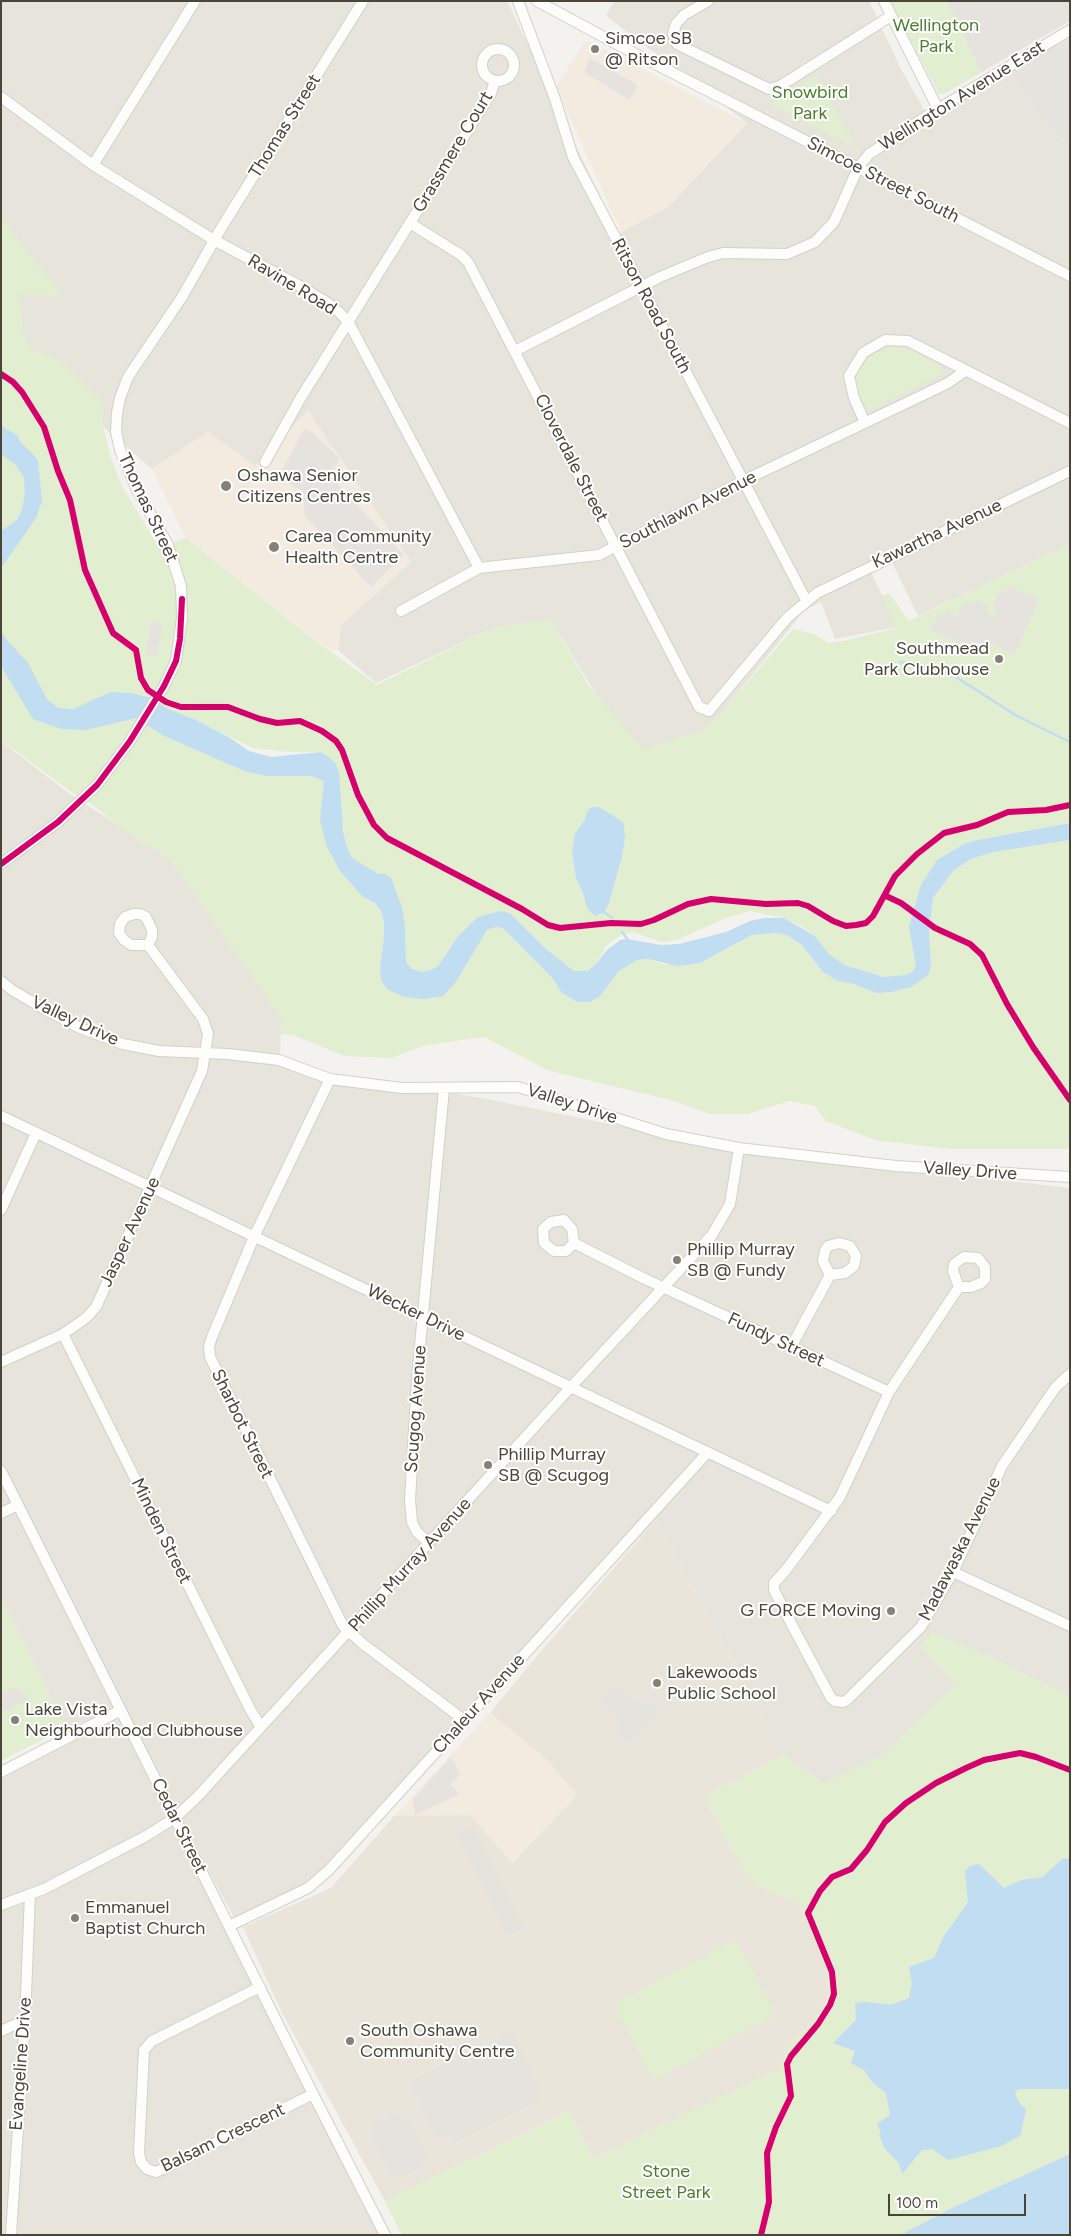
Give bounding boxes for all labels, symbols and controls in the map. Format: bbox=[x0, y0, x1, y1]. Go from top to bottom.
park label: Wellington Park bbox=[893, 15, 979, 58]
place label: Simcoe SB @ Ritson bbox=[605, 28, 692, 70]
street label: Wellington Avenue East bbox=[875, 36, 1049, 156]
marker: Simcoe SB @ Ritson bbox=[589, 43, 601, 55]
street label: Thomas Street bbox=[245, 70, 325, 182]
park label: Snowbird Park bbox=[772, 82, 848, 125]
street label: Grassmere Court bbox=[408, 87, 498, 217]
street label: Simcoe Street South bbox=[803, 132, 963, 228]
street label: Ritson Road South bbox=[606, 235, 696, 377]
street label: Ravine Road bbox=[244, 250, 340, 320]
street label: Cloverdale Street bbox=[529, 390, 613, 526]
street label: Thomas Street bbox=[113, 450, 183, 566]
place label: Oshawa Senior Citizens Centres bbox=[237, 465, 371, 508]
street label: Southlawn Avenue bbox=[616, 466, 760, 554]
marker: Oshawa Senior Citizens Centres bbox=[219, 479, 233, 493]
street label: Kawartha Avenue bbox=[869, 495, 1005, 573]
place label: Carea Community Health Centre bbox=[285, 526, 431, 568]
marker: Carea Community Health Centre bbox=[267, 540, 281, 554]
place label: Southmead Park Clubhouse bbox=[864, 638, 989, 681]
marker: Southmead Park Clubhouse bbox=[993, 653, 1005, 665]
street label: Valley Drive bbox=[28, 991, 122, 1051]
street label: Valley Drive bbox=[524, 1079, 620, 1129]
street label: Valley Drive bbox=[922, 1157, 1018, 1185]
street label: Jasper Avenue bbox=[95, 1174, 165, 1290]
place label: Phillip Murray SB @ Fundy bbox=[687, 1239, 795, 1282]
marker: Phillip Murray SB @ Fundy bbox=[671, 1254, 683, 1266]
street label: Wecker Drive bbox=[363, 1280, 469, 1346]
street label: Fundy Street bbox=[724, 1308, 828, 1372]
street label: Scugog Avenue bbox=[401, 1345, 431, 1473]
street label: Sharbot Street bbox=[206, 1366, 278, 1482]
place label: Phillip Murray SB @ Scugog bbox=[498, 1444, 609, 1486]
marker: Phillip Murray SB @ Scugog bbox=[482, 1459, 494, 1471]
street label: Madawaska Avenue bbox=[914, 1473, 1006, 1625]
street label: Minden Street bbox=[126, 1475, 196, 1587]
street label: Phillip Murray Avenue bbox=[344, 1493, 476, 1637]
place label: G FORCE Moving bbox=[740, 1600, 881, 1622]
marker: G FORCE Moving bbox=[885, 1605, 897, 1617]
street label: Chaleur Avenue bbox=[428, 1649, 530, 1759]
place label: Lakewoods Public School bbox=[667, 1662, 776, 1705]
marker: Lakewoods Public School bbox=[651, 1677, 663, 1689]
place label: Lake Vista Neighbourhood Clubhouse bbox=[25, 1699, 243, 1742]
marker: Lake Vista Neighbourhood Clubhouse bbox=[9, 1714, 21, 1726]
street label: Cedar Street bbox=[147, 1775, 211, 1877]
place label: Emmanuel Baptist Church bbox=[85, 1897, 205, 1940]
marker: Emmanuel Baptist Church bbox=[69, 1912, 81, 1924]
street label: Evangeline Drive bbox=[6, 1997, 36, 2131]
place label: South Oshawa Community Centre bbox=[360, 2020, 515, 2062]
marker: South Oshawa Community Centre bbox=[344, 2035, 356, 2047]
street label: Balsam Crescent bbox=[158, 2099, 288, 2177]
park label: Stone Street Park bbox=[621, 2161, 711, 2204]
scale bar bbox=[891, 2184, 1028, 2216]
text: 100 m bbox=[896, 2194, 938, 2212]

